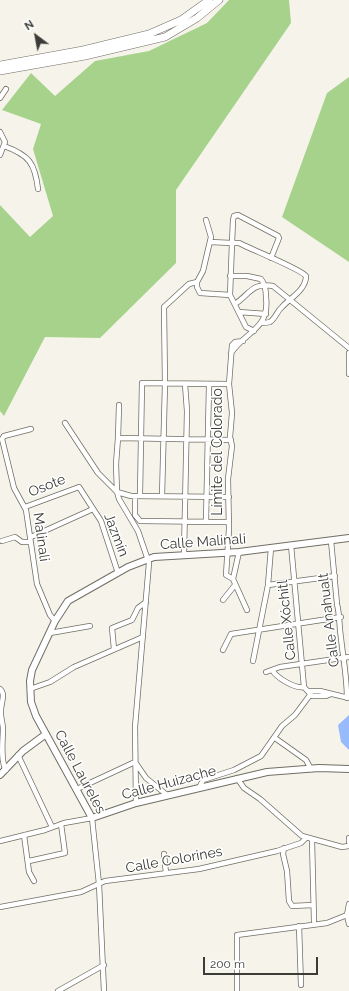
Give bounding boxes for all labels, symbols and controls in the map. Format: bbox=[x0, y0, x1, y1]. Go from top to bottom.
north arrow bbox=[16, 16, 56, 56]
text: N bbox=[22, 18, 36, 33]
street label: Límite del Colorado bbox=[210, 388, 226, 516]
street label: Osote bbox=[26, 471, 68, 501]
street label: Malinali bbox=[29, 511, 53, 563]
street label: Jazmín bbox=[100, 511, 132, 559]
street label: Calle Malinali bbox=[160, 531, 246, 553]
street label: Calle Anahualt bbox=[315, 572, 343, 668]
street label: Calle Xóchitl bbox=[274, 579, 300, 661]
street label: Calle Laureles bbox=[51, 727, 109, 817]
street label: Calle Huizache bbox=[120, 762, 218, 804]
street label: Calle Colorines bbox=[124, 843, 224, 877]
scale bar bbox=[205, 949, 320, 975]
text: 200 m bbox=[210, 957, 245, 971]

